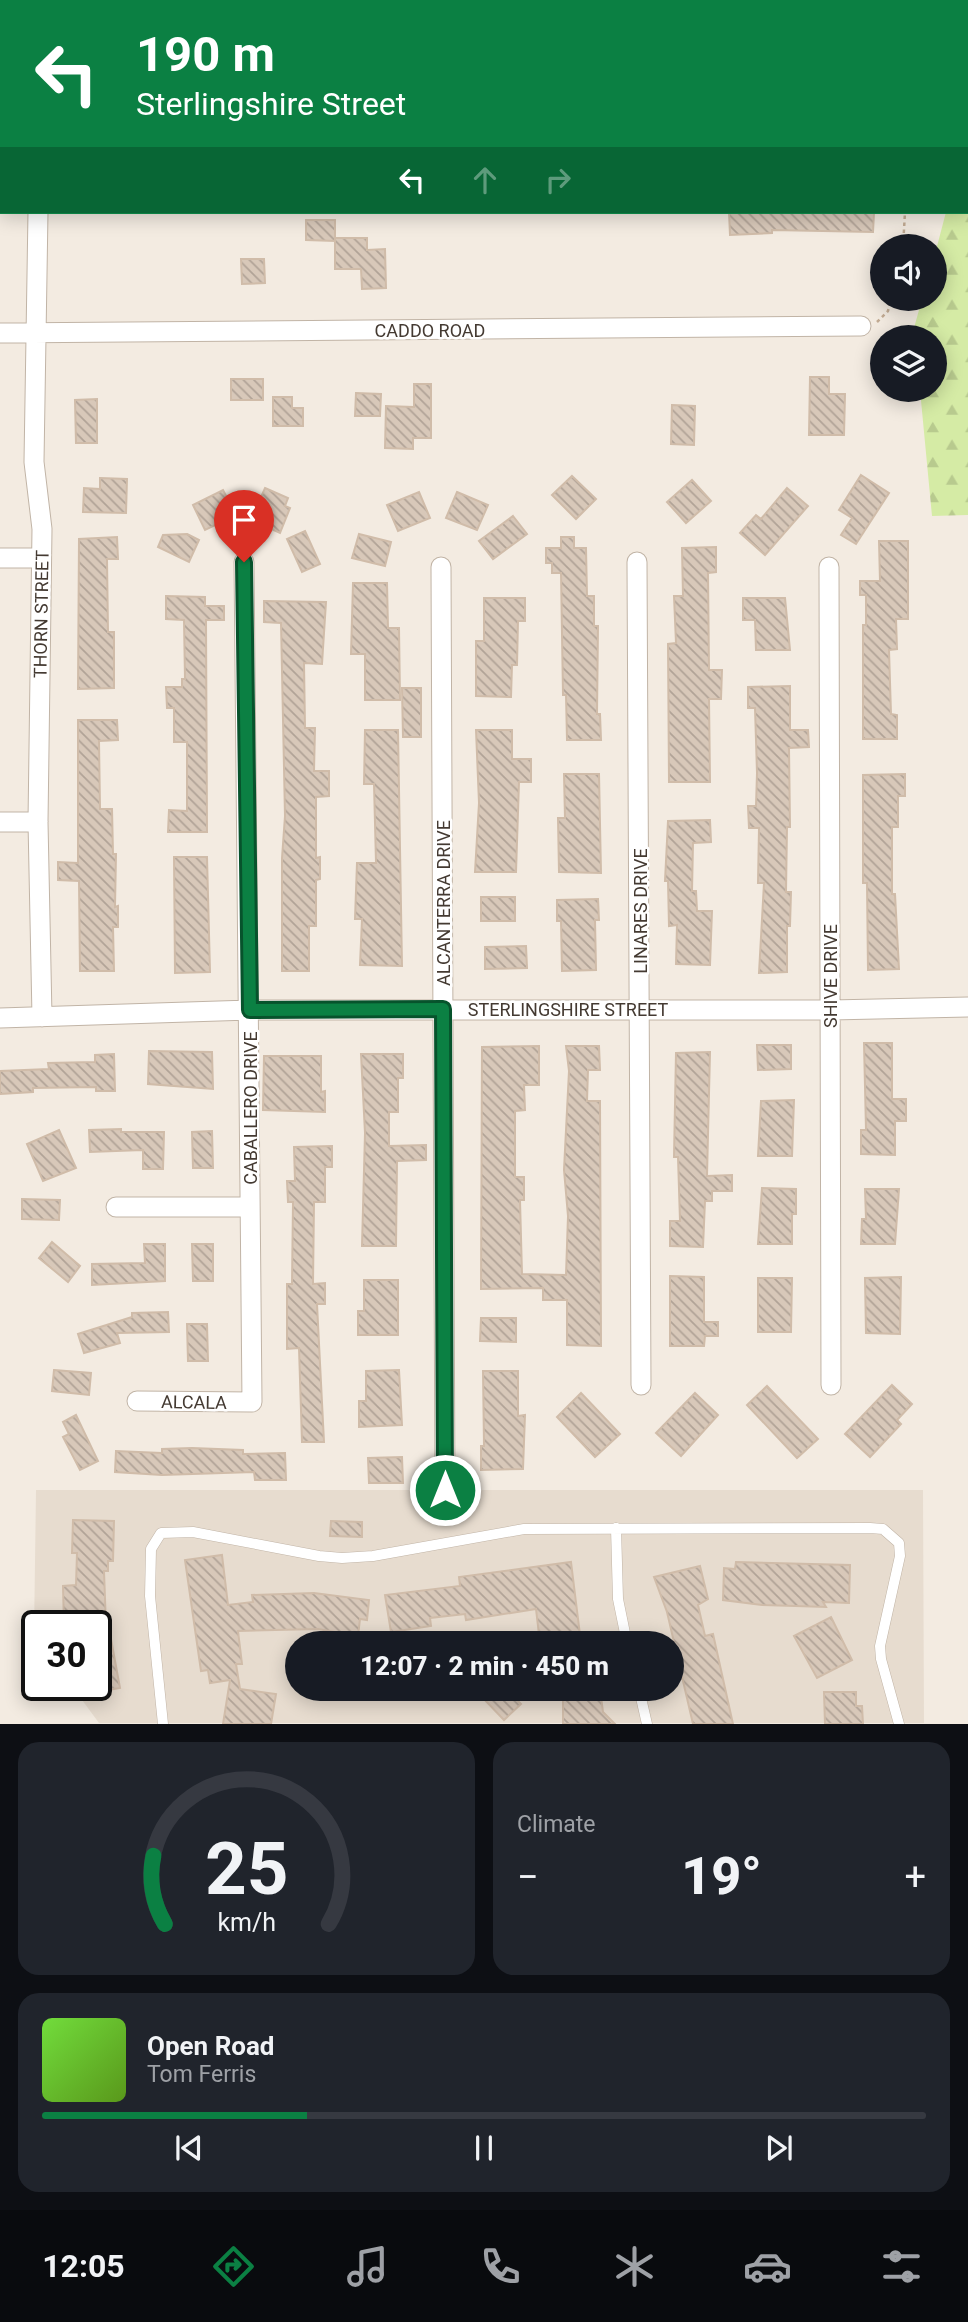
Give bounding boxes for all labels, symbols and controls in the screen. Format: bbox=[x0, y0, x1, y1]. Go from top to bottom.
text: 190 m bbox=[136, 26, 275, 83]
icon: left bbox=[21, 28, 112, 119]
text: Sterlingshire Street bbox=[136, 85, 406, 123]
icon: left bbox=[393, 161, 431, 199]
icon: ahead bbox=[466, 161, 504, 199]
icon: right bbox=[539, 161, 577, 199]
map controls bbox=[870, 234, 947, 402]
button: sound bbox=[870, 234, 947, 311]
street label: CADDO ROAD bbox=[375, 320, 485, 341]
button: layers bbox=[870, 325, 947, 402]
pin bbox=[214, 490, 274, 562]
icon: arrive bbox=[225, 501, 263, 539]
street label: THORN STREET bbox=[29, 549, 53, 678]
street label: ALCANTERRA DRIVE bbox=[433, 820, 454, 986]
street label: LINARES DRIVE bbox=[630, 848, 651, 974]
street label: SHIVE DRIVE bbox=[820, 924, 841, 1028]
street label: STERLINGSHIRE STREET bbox=[468, 999, 669, 1020]
street label: CABALLERO DRIVE bbox=[240, 1031, 261, 1185]
street label: ALCALA bbox=[161, 1391, 227, 1413]
position arrow bbox=[408, 1453, 482, 1527]
speed limit sign: 30 bbox=[21, 1610, 112, 1701]
text: 12:07 · 2 min · 450 m bbox=[360, 1651, 609, 1681]
text: Climate bbox=[517, 1811, 596, 1838]
text: 25 bbox=[205, 1827, 288, 1913]
text: 19° bbox=[681, 1846, 762, 1907]
text: − bbox=[517, 1855, 539, 1899]
text: + bbox=[904, 1855, 926, 1899]
text: km/h bbox=[217, 1908, 276, 1937]
text: Open Road bbox=[147, 2031, 275, 2061]
text: Tom Ferris bbox=[147, 2061, 256, 2088]
icon: previous bbox=[170, 2129, 208, 2167]
icon: pause bbox=[465, 2129, 503, 2167]
icon: next bbox=[760, 2129, 798, 2167]
icon: directions bbox=[209, 2242, 258, 2291]
icon: music bbox=[343, 2242, 392, 2291]
icon: phone bbox=[476, 2242, 525, 2291]
icon: climate bbox=[610, 2242, 659, 2291]
icon: car bbox=[743, 2242, 792, 2291]
icon: filters bbox=[877, 2242, 926, 2291]
text: 12:05 bbox=[42, 2247, 125, 2285]

